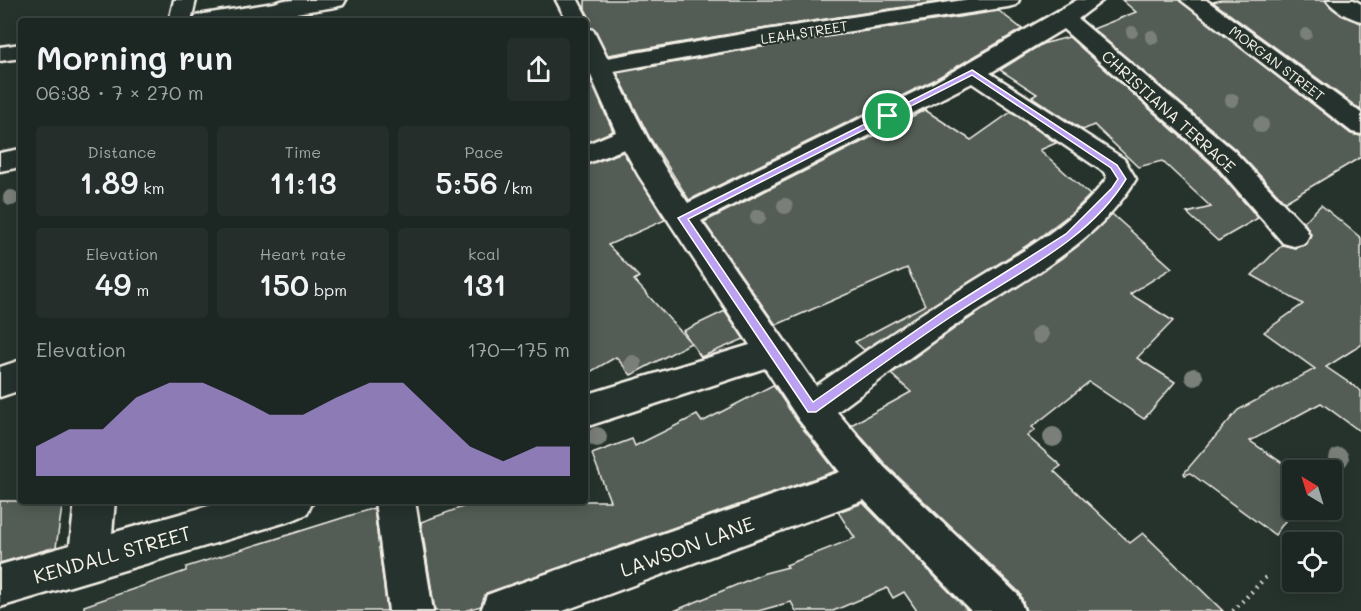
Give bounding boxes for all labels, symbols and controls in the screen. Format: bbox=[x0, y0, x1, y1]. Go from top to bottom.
street label: LEAH STREET bbox=[759, 16, 849, 48]
street label: MORGAN STREET bbox=[1226, 21, 1329, 105]
text: Morning run bbox=[36, 35, 233, 78]
button: share bbox=[507, 38, 570, 101]
street label: CHRISTIANA TERRACE bbox=[1098, 45, 1240, 177]
text: 06:38 · 7 × 270 m bbox=[36, 79, 204, 105]
pin bbox=[862, 90, 913, 141]
icon: arrive bbox=[871, 99, 904, 132]
text: Distance bbox=[88, 141, 156, 162]
text: Time bbox=[285, 141, 321, 162]
text: Pace bbox=[464, 141, 504, 162]
text: 1.89 bbox=[79, 162, 138, 202]
text: 11:13 bbox=[269, 162, 337, 202]
text: 5:56 bbox=[435, 162, 498, 202]
text: km bbox=[138, 177, 165, 198]
text: /km bbox=[498, 177, 533, 198]
text: Elevation bbox=[86, 243, 158, 264]
text: Heart rate bbox=[260, 243, 346, 264]
text: kcal bbox=[468, 243, 500, 264]
text: 49 bbox=[95, 264, 131, 304]
text: 150 bbox=[259, 264, 309, 304]
text: 131 bbox=[462, 264, 506, 304]
text: m bbox=[131, 279, 149, 300]
text: bpm bbox=[309, 279, 347, 300]
text: Elevation bbox=[36, 336, 126, 362]
text: 170–175 m bbox=[467, 336, 570, 362]
north arrow bbox=[1282, 460, 1342, 520]
map controls bbox=[1282, 460, 1342, 592]
street label: LAWSON LANE bbox=[616, 510, 758, 582]
street label: KENDALL STREET bbox=[30, 519, 194, 589]
button: locate bbox=[1282, 532, 1342, 592]

